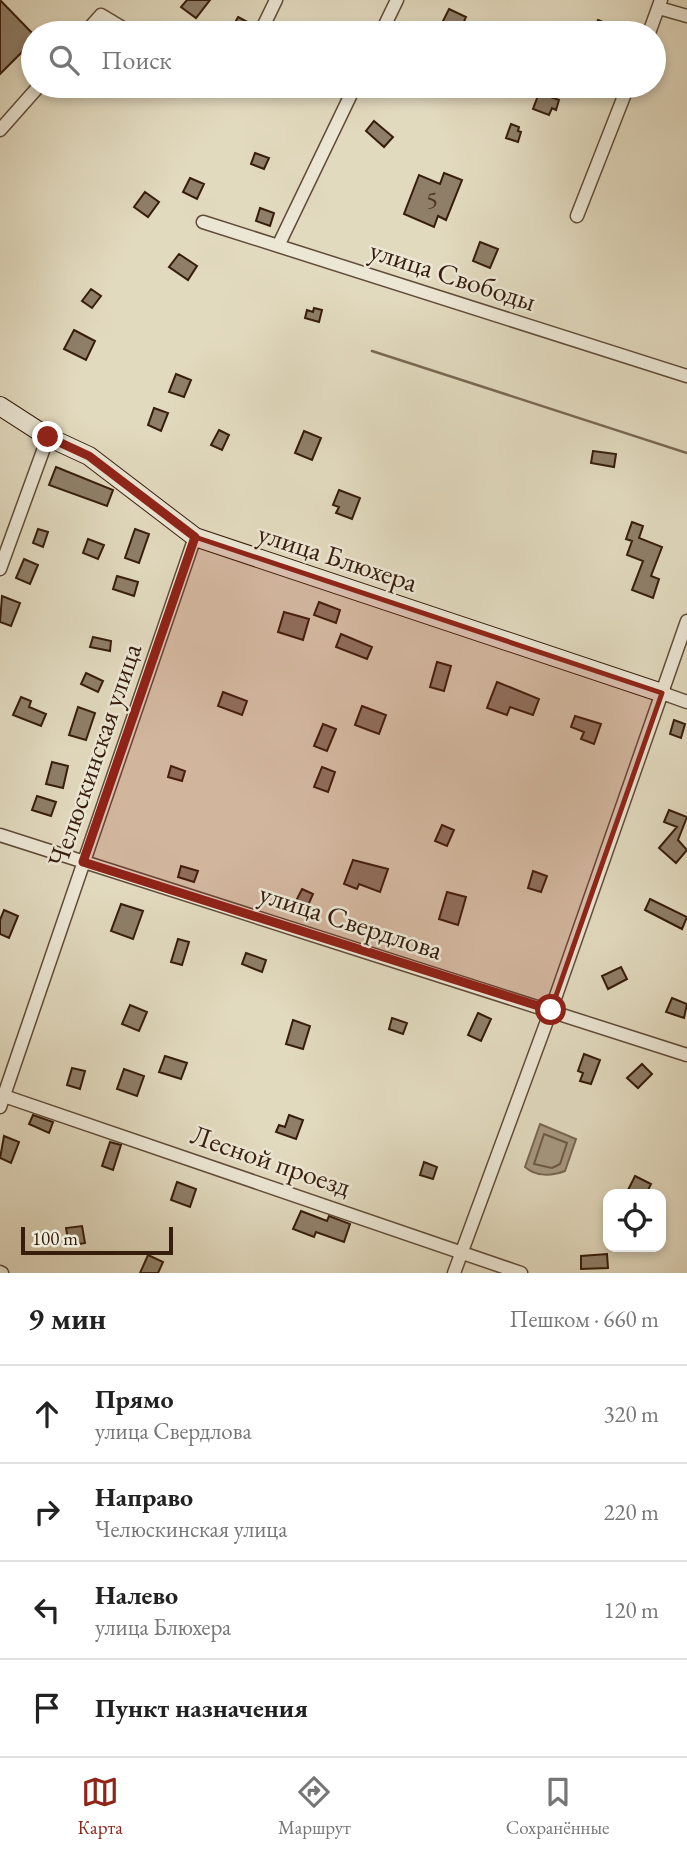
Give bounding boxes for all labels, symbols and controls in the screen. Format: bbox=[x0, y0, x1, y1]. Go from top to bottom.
search box bbox=[21, 21, 666, 98]
icon: search bbox=[45, 41, 83, 79]
text: Поиск bbox=[101, 43, 172, 77]
house number: 5 bbox=[426, 184, 438, 215]
street label: улица Свободы bbox=[365, 231, 541, 319]
route end bbox=[32, 421, 63, 452]
street label: улица Блюхера bbox=[254, 514, 423, 600]
street label: Челюскинская улица bbox=[39, 638, 149, 872]
street label: улица Свердлова bbox=[255, 874, 448, 968]
route start bbox=[535, 994, 566, 1025]
street label: Лесной проезд bbox=[186, 1116, 356, 1204]
map controls bbox=[603, 1189, 666, 1252]
button: locate bbox=[603, 1189, 666, 1252]
scale bar bbox=[21, 1224, 173, 1256]
text: 100 m bbox=[32, 1226, 78, 1251]
text: 9 мин bbox=[28, 1299, 106, 1338]
text: Пешком · 660 m bbox=[510, 1304, 659, 1334]
text: Прямо bbox=[95, 1382, 174, 1416]
icon: ahead bbox=[28, 1395, 66, 1433]
text: 320 m bbox=[603, 1399, 659, 1429]
text: улица Свердлова bbox=[95, 1416, 252, 1446]
text: Направо bbox=[95, 1480, 193, 1514]
icon: right bbox=[28, 1493, 66, 1531]
text: 220 m bbox=[603, 1497, 659, 1527]
text: Челюскинская улица bbox=[95, 1514, 287, 1544]
text: Налево bbox=[95, 1578, 178, 1612]
icon: left bbox=[28, 1591, 66, 1629]
text: 120 m bbox=[603, 1595, 659, 1625]
text: улица Блюхера bbox=[95, 1612, 231, 1642]
icon: arrive bbox=[28, 1689, 66, 1727]
text: Пункт назначения bbox=[95, 1691, 308, 1725]
tab: Карта bbox=[78, 1773, 123, 1840]
tab: Маршрут bbox=[278, 1773, 351, 1840]
tab: Сохранённые bbox=[506, 1773, 609, 1840]

